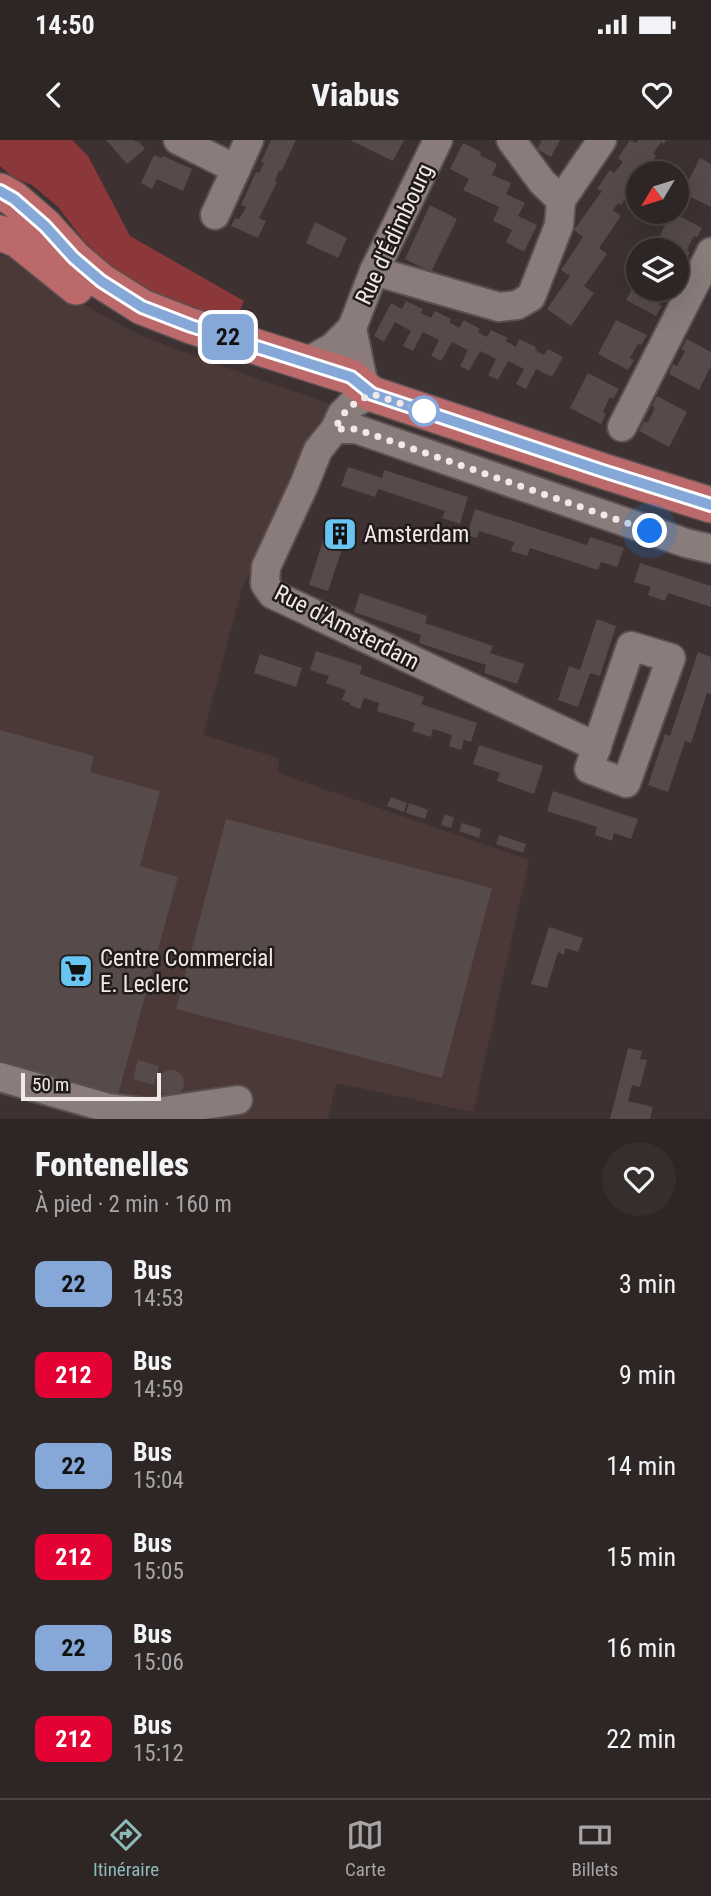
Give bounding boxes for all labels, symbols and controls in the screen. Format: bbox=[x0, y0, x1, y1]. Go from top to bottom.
text: 14:50 bbox=[35, 10, 95, 40]
icon: back bbox=[35, 76, 73, 114]
text: Viabus bbox=[312, 76, 399, 114]
icon: heart bbox=[638, 76, 676, 114]
street label: Rue d'Édimbourg bbox=[349, 159, 439, 309]
north arrow bbox=[626, 161, 690, 224]
map controls bbox=[626, 161, 689, 301]
button: layers bbox=[626, 238, 689, 301]
line badge: 22 bbox=[196, 314, 260, 360]
text: 22 bbox=[216, 323, 240, 351]
unlabelled marker bbox=[409, 396, 439, 426]
your location bbox=[632, 513, 667, 548]
building icon: Amsterdam bbox=[321, 515, 359, 553]
place label: Amsterdam bbox=[364, 521, 469, 548]
street label: Rue d'Amsterdam bbox=[270, 579, 424, 675]
place label: Centre Commercial E. Leclerc bbox=[100, 945, 274, 998]
supermarket icon: Centre Commercial E. Leclerc bbox=[57, 952, 95, 990]
scale bar bbox=[21, 1070, 161, 1102]
text: 50 m bbox=[32, 1073, 69, 1096]
button: heart bbox=[602, 1142, 676, 1216]
text: Fontenelles bbox=[35, 1145, 189, 1184]
text: À pied · 2 min · 160 m bbox=[35, 1191, 232, 1218]
text: Bus bbox=[133, 1255, 172, 1285]
text: 3 min bbox=[619, 1269, 676, 1299]
text: 22 bbox=[61, 1270, 86, 1298]
text: 14:53 bbox=[133, 1285, 184, 1312]
text: Bus bbox=[133, 1346, 172, 1376]
text: 9 min bbox=[619, 1360, 676, 1390]
text: 212 bbox=[55, 1361, 92, 1389]
text: 14:59 bbox=[133, 1376, 184, 1403]
text: Bus bbox=[133, 1437, 172, 1467]
text: 14 min bbox=[606, 1451, 676, 1481]
text: 22 bbox=[61, 1452, 86, 1480]
text: 15:04 bbox=[133, 1467, 184, 1494]
text: Bus bbox=[133, 1528, 172, 1558]
text: 15 min bbox=[606, 1542, 676, 1572]
text: 212 bbox=[55, 1543, 92, 1571]
text: 15:05 bbox=[133, 1558, 184, 1585]
text: Bus bbox=[133, 1619, 172, 1649]
text: 16 min bbox=[606, 1633, 676, 1663]
text: 22 bbox=[61, 1634, 86, 1662]
text: 15:06 bbox=[133, 1649, 184, 1676]
text: Bus bbox=[133, 1710, 172, 1740]
text: 22 min bbox=[606, 1724, 676, 1754]
text: 212 bbox=[55, 1725, 92, 1753]
text: 15:12 bbox=[133, 1740, 184, 1767]
tab: Itinéraire bbox=[93, 1816, 159, 1881]
tab: Carte bbox=[345, 1816, 386, 1881]
tab: Billets bbox=[571, 1816, 618, 1881]

